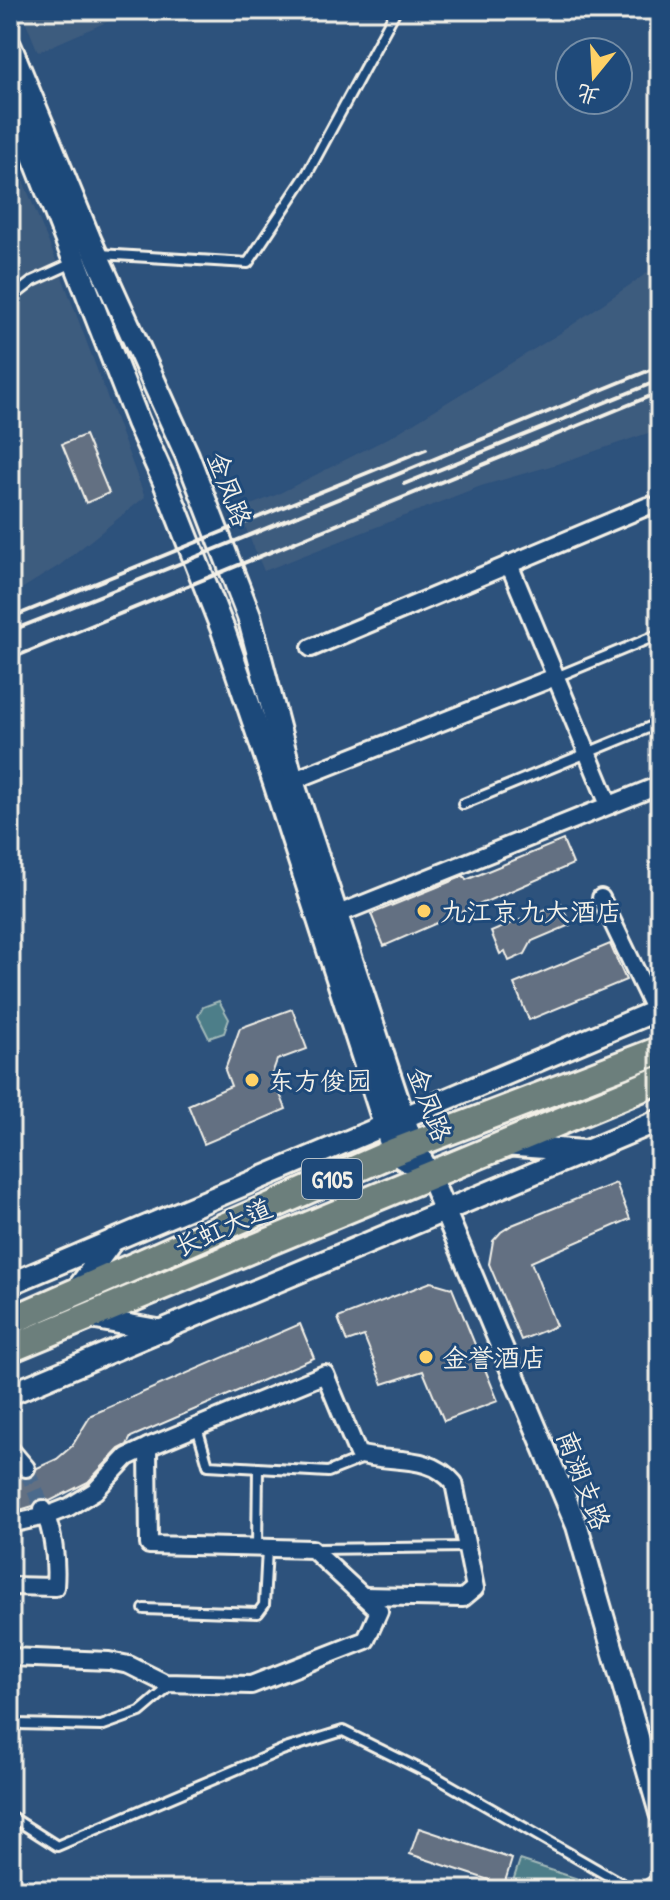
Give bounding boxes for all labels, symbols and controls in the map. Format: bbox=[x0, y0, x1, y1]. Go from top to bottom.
north arrow bbox=[554, 36, 634, 116]
text: 北 bbox=[573, 77, 603, 113]
street label: 金凤路 bbox=[200, 446, 260, 532]
place label: 九江京九大酒店 bbox=[440, 894, 622, 929]
marker: 九江京九大酒店 bbox=[415, 902, 433, 920]
street label: 金凤路 bbox=[400, 1061, 460, 1147]
place label: 东方俊园 bbox=[268, 1063, 372, 1098]
marker: 东方俊园 bbox=[243, 1071, 261, 1089]
road number: G105 bbox=[302, 1159, 362, 1199]
street label: 长虹大道 bbox=[168, 1190, 278, 1264]
place label: 金誉酒店 bbox=[442, 1340, 546, 1375]
marker: 金誉酒店 bbox=[417, 1348, 435, 1366]
street label: 南湖支路 bbox=[549, 1425, 619, 1535]

